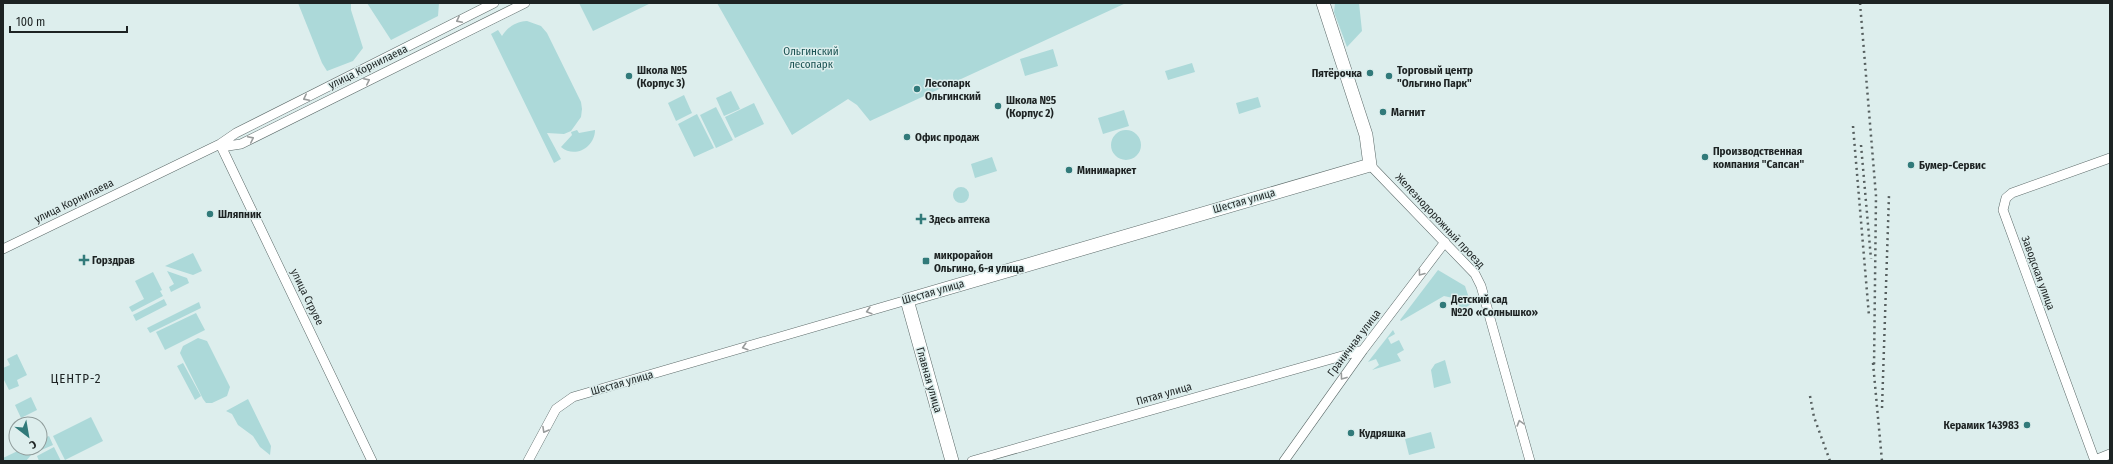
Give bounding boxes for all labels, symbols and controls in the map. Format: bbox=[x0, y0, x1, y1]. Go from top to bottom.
scale bar bbox=[10, 8, 127, 34]
text: 100 m bbox=[16, 15, 45, 29]
one-way arrow bbox=[456, 15, 463, 23]
street label: улица Корнилаева bbox=[326, 42, 410, 92]
park label: Ольгинский лесопарк bbox=[783, 45, 839, 71]
place label: Школа №5 (Корпус 3) bbox=[637, 64, 688, 90]
place label: Торговый центр "Ольгино Парк" bbox=[1397, 64, 1473, 90]
place label: Пятёрочка bbox=[1312, 67, 1363, 80]
marker: Пятёрочка bbox=[1365, 68, 1375, 78]
marker: Школа №5 (Корпус 3) bbox=[624, 71, 634, 81]
marker: Торговый центр "Ольгино Парк" bbox=[1384, 71, 1394, 81]
place label: Лесопарк Ольгинский bbox=[925, 77, 981, 103]
one-way arrow bbox=[363, 78, 371, 86]
marker: Лесопарк Ольгинский bbox=[912, 84, 922, 94]
one-way arrow bbox=[302, 93, 310, 101]
place label: Школа №5 (Корпус 2) bbox=[1006, 94, 1057, 120]
marker: Школа №5 (Корпус 2) bbox=[993, 101, 1003, 111]
place label: Магнит bbox=[1391, 106, 1425, 119]
marker: Магнит bbox=[1378, 107, 1388, 117]
place label: Офис продаж bbox=[915, 131, 980, 144]
marker: Офис продаж bbox=[902, 132, 912, 142]
one-way arrow bbox=[247, 136, 254, 144]
place label: Производственная компания "Сапсан" bbox=[1713, 145, 1804, 171]
marker: Производственная компания "Сапсан" bbox=[1700, 152, 1710, 162]
place label: Бумер-Сервис bbox=[1919, 159, 1986, 172]
marker: Бумер-Сервис bbox=[1906, 160, 1916, 170]
place label: Минимаркет bbox=[1077, 164, 1136, 177]
marker: Минимаркет bbox=[1064, 165, 1074, 175]
street label: Железнодорожный проезд bbox=[1393, 171, 1488, 272]
street label: улица Корнилаева bbox=[32, 176, 116, 226]
street label: Шестая улица bbox=[1211, 186, 1277, 216]
place label: Шляпник bbox=[218, 208, 262, 221]
marker: Шляпник bbox=[205, 209, 215, 219]
place label: Здесь аптека bbox=[928, 213, 990, 226]
marker: Здесь аптека bbox=[916, 214, 926, 224]
street label: Заводская улица bbox=[2019, 234, 2057, 312]
place label: микрорайон Ольгино, 6-я улица bbox=[934, 249, 1024, 275]
place label: Горздрав bbox=[92, 254, 135, 267]
marker: Горздрав bbox=[79, 255, 89, 265]
marker: микрорайон Ольгино, 6-я улица bbox=[921, 256, 931, 266]
street label: улица Струве bbox=[288, 267, 326, 327]
one-way arrow bbox=[1419, 268, 1426, 275]
street label: Шестая улица bbox=[900, 277, 966, 307]
place label: Детский сад №20 «Солнышко» bbox=[1450, 293, 1538, 319]
marker: Детский сад №20 «Солнышко» bbox=[1438, 300, 1448, 310]
one-way arrow bbox=[866, 306, 873, 315]
street label: Граничная улица bbox=[1325, 307, 1383, 379]
one-way arrow bbox=[741, 342, 748, 351]
street label: Главная улица bbox=[913, 346, 945, 414]
street label: Шестая улица bbox=[589, 368, 655, 398]
district label: ЦЕНТР-2 bbox=[50, 371, 102, 386]
one-way arrow bbox=[1341, 372, 1348, 379]
street label: Пятая улица bbox=[1135, 380, 1193, 408]
north arrow bbox=[8, 416, 48, 456]
place label: Керамик 143983 bbox=[1944, 419, 2019, 432]
one-way arrow bbox=[1516, 420, 1525, 427]
marker: Керамик 143983 bbox=[2022, 420, 2032, 430]
one-way arrow bbox=[542, 426, 549, 434]
place label: Кудряшка bbox=[1359, 427, 1406, 440]
marker: Кудряшка bbox=[1346, 428, 1356, 438]
text: С bbox=[27, 437, 39, 451]

